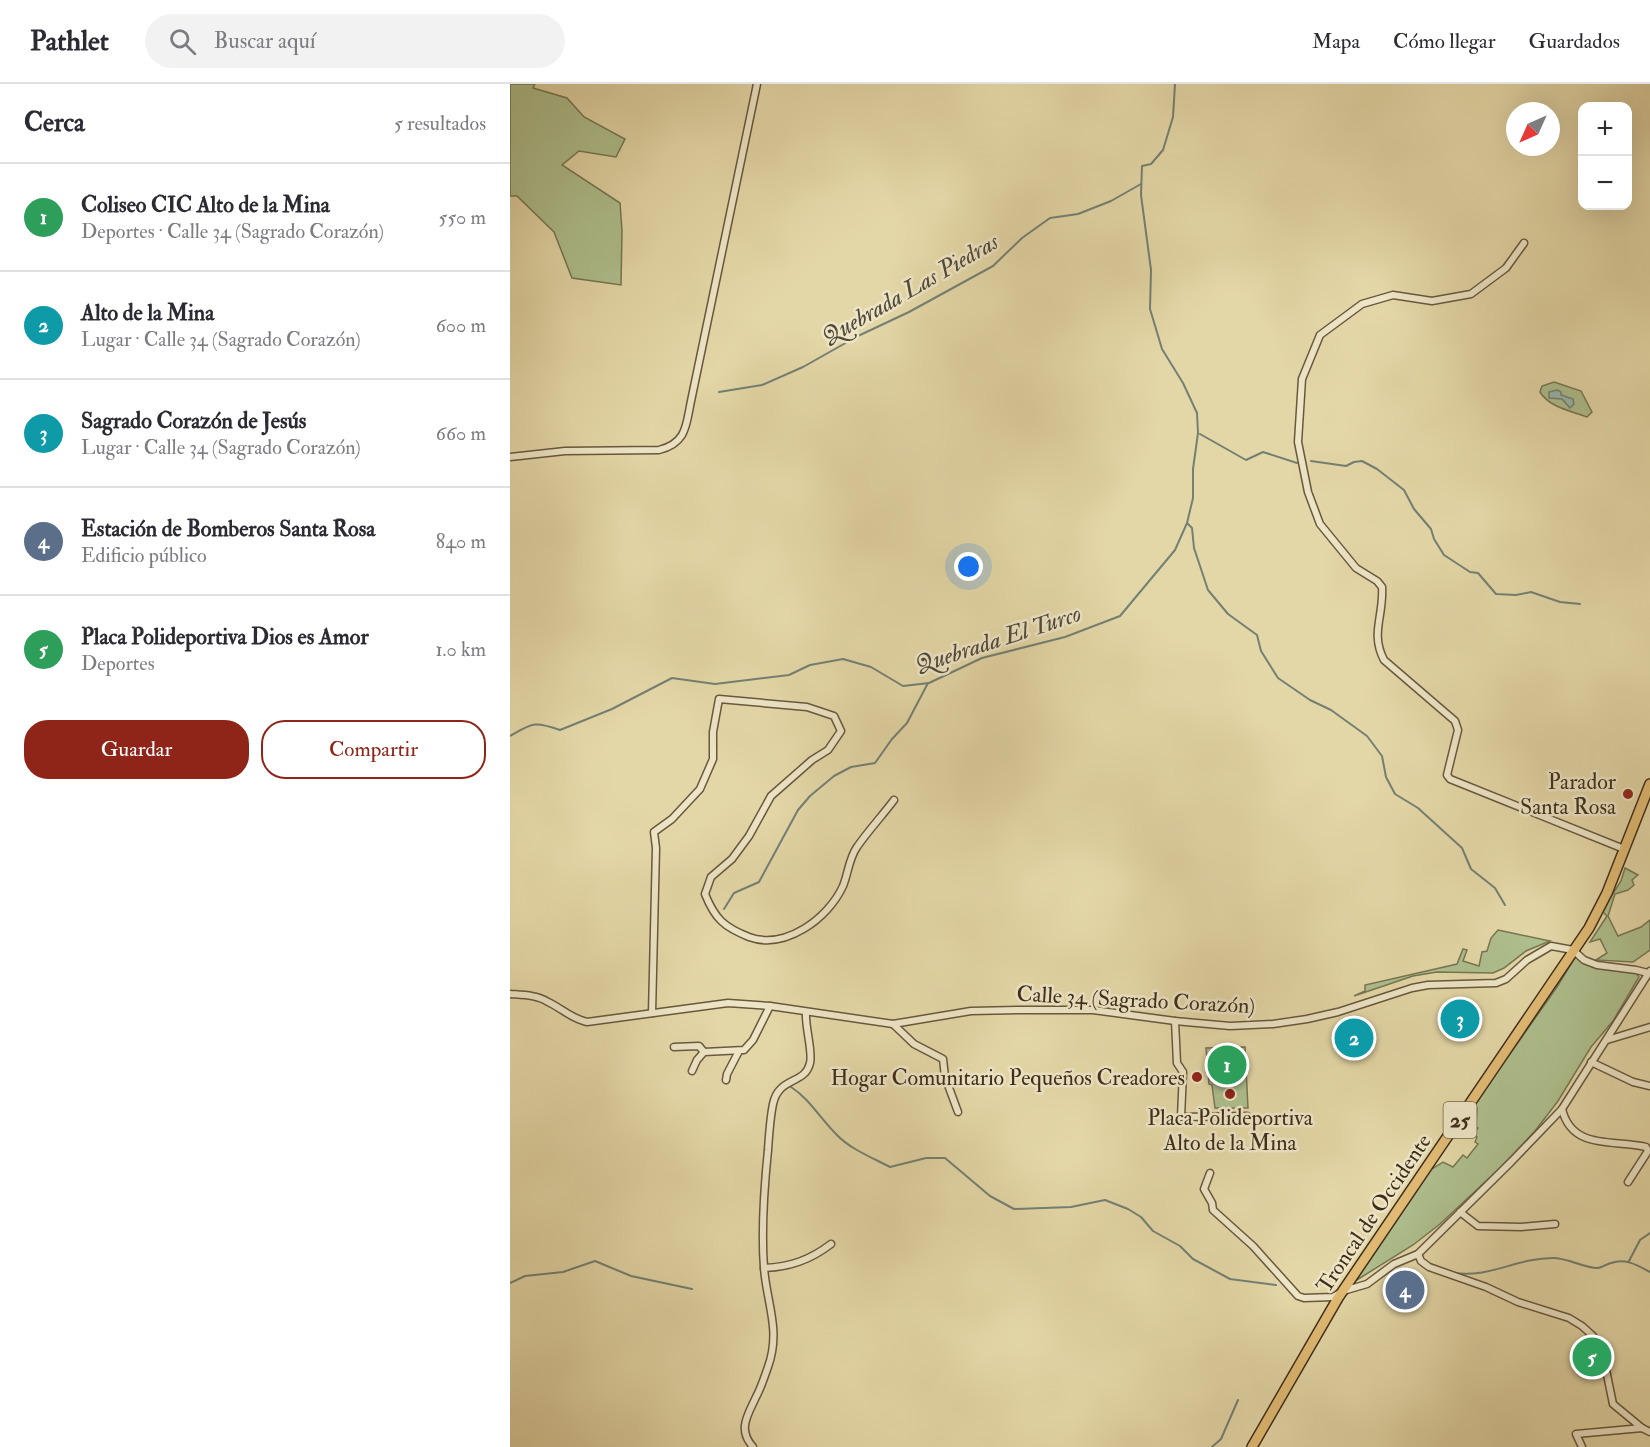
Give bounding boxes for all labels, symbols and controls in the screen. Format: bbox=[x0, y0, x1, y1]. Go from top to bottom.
search box bbox=[145, 14, 565, 68]
text: Pathlet bbox=[30, 24, 109, 59]
icon: search bbox=[166, 25, 199, 58]
text: Buscar aquí bbox=[214, 27, 316, 55]
text: Mapa bbox=[1312, 28, 1360, 55]
text: Cómo llegar bbox=[1393, 28, 1496, 55]
text: Guardados bbox=[1529, 28, 1620, 55]
north arrow bbox=[1506, 102, 1560, 156]
map controls bbox=[1578, 102, 1632, 210]
button: + bbox=[1578, 102, 1632, 156]
text: Cerca bbox=[24, 107, 85, 139]
text: 5 resultados bbox=[394, 111, 486, 136]
button: − bbox=[1578, 156, 1632, 210]
text: Coliseo CIC Alto de la Mina bbox=[81, 191, 330, 219]
text: 1 bbox=[40, 205, 47, 230]
text: 550 m bbox=[439, 205, 486, 230]
text: Deportes · Calle 34 (Sagrado Corazón) bbox=[81, 219, 384, 244]
water label: Quebrada Las Piedras bbox=[816, 226, 1005, 353]
text: Alto de la Mina bbox=[81, 299, 214, 327]
text: 2 bbox=[38, 313, 49, 338]
text: 600 m bbox=[436, 313, 486, 338]
text: Lugar · Calle 34 (Sagrado Corazón) bbox=[81, 327, 361, 352]
text: Sagrado Corazón de Jesús bbox=[81, 407, 306, 435]
text: 3 bbox=[40, 421, 47, 446]
text: 660 m bbox=[436, 421, 486, 446]
text: Lugar · Calle 34 (Sagrado Corazón) bbox=[81, 435, 361, 460]
text: Estación de Bomberos Santa Rosa bbox=[81, 515, 375, 543]
text: 4 bbox=[38, 529, 49, 554]
text: 840 m bbox=[436, 529, 486, 554]
text: Edificio público bbox=[81, 543, 207, 568]
your location bbox=[954, 552, 983, 581]
water label: Quebrada El Turco bbox=[911, 598, 1085, 681]
text: Placa Polideportiva Dios es Amor bbox=[81, 623, 369, 651]
text: 5 bbox=[39, 637, 48, 662]
text: 1.0 km bbox=[435, 637, 486, 662]
text: Deportes bbox=[81, 651, 155, 676]
button: Guardar bbox=[24, 720, 249, 779]
button: Compartir bbox=[261, 720, 486, 779]
place label: Parador Santa Rosa bbox=[1520, 768, 1617, 821]
marker: Parador Santa Rosa bbox=[1621, 787, 1635, 801]
street label: Calle 34 (Sagrado Corazón) bbox=[1016, 980, 1256, 1020]
pin: 3 bbox=[1440, 996, 1480, 1042]
pin: 2 bbox=[1334, 1016, 1374, 1060]
pin: 1 bbox=[1208, 1042, 1246, 1088]
place label: Hogar Comunitario Pequeños Creadores bbox=[830, 1064, 1185, 1092]
marker: Hogar Comunitario Pequeños Creadores bbox=[1190, 1070, 1204, 1084]
marker: Placa Polideportiva Alto de la Mina bbox=[1223, 1087, 1237, 1101]
road number: 25 bbox=[1444, 1102, 1476, 1138]
place label: Placa Polideportiva Alto de la Mina bbox=[1147, 1104, 1314, 1157]
street label: Troncal de Occidente bbox=[1310, 1129, 1437, 1298]
pin: 4 bbox=[1386, 1268, 1424, 1312]
pin: 5 bbox=[1572, 1334, 1612, 1380]

